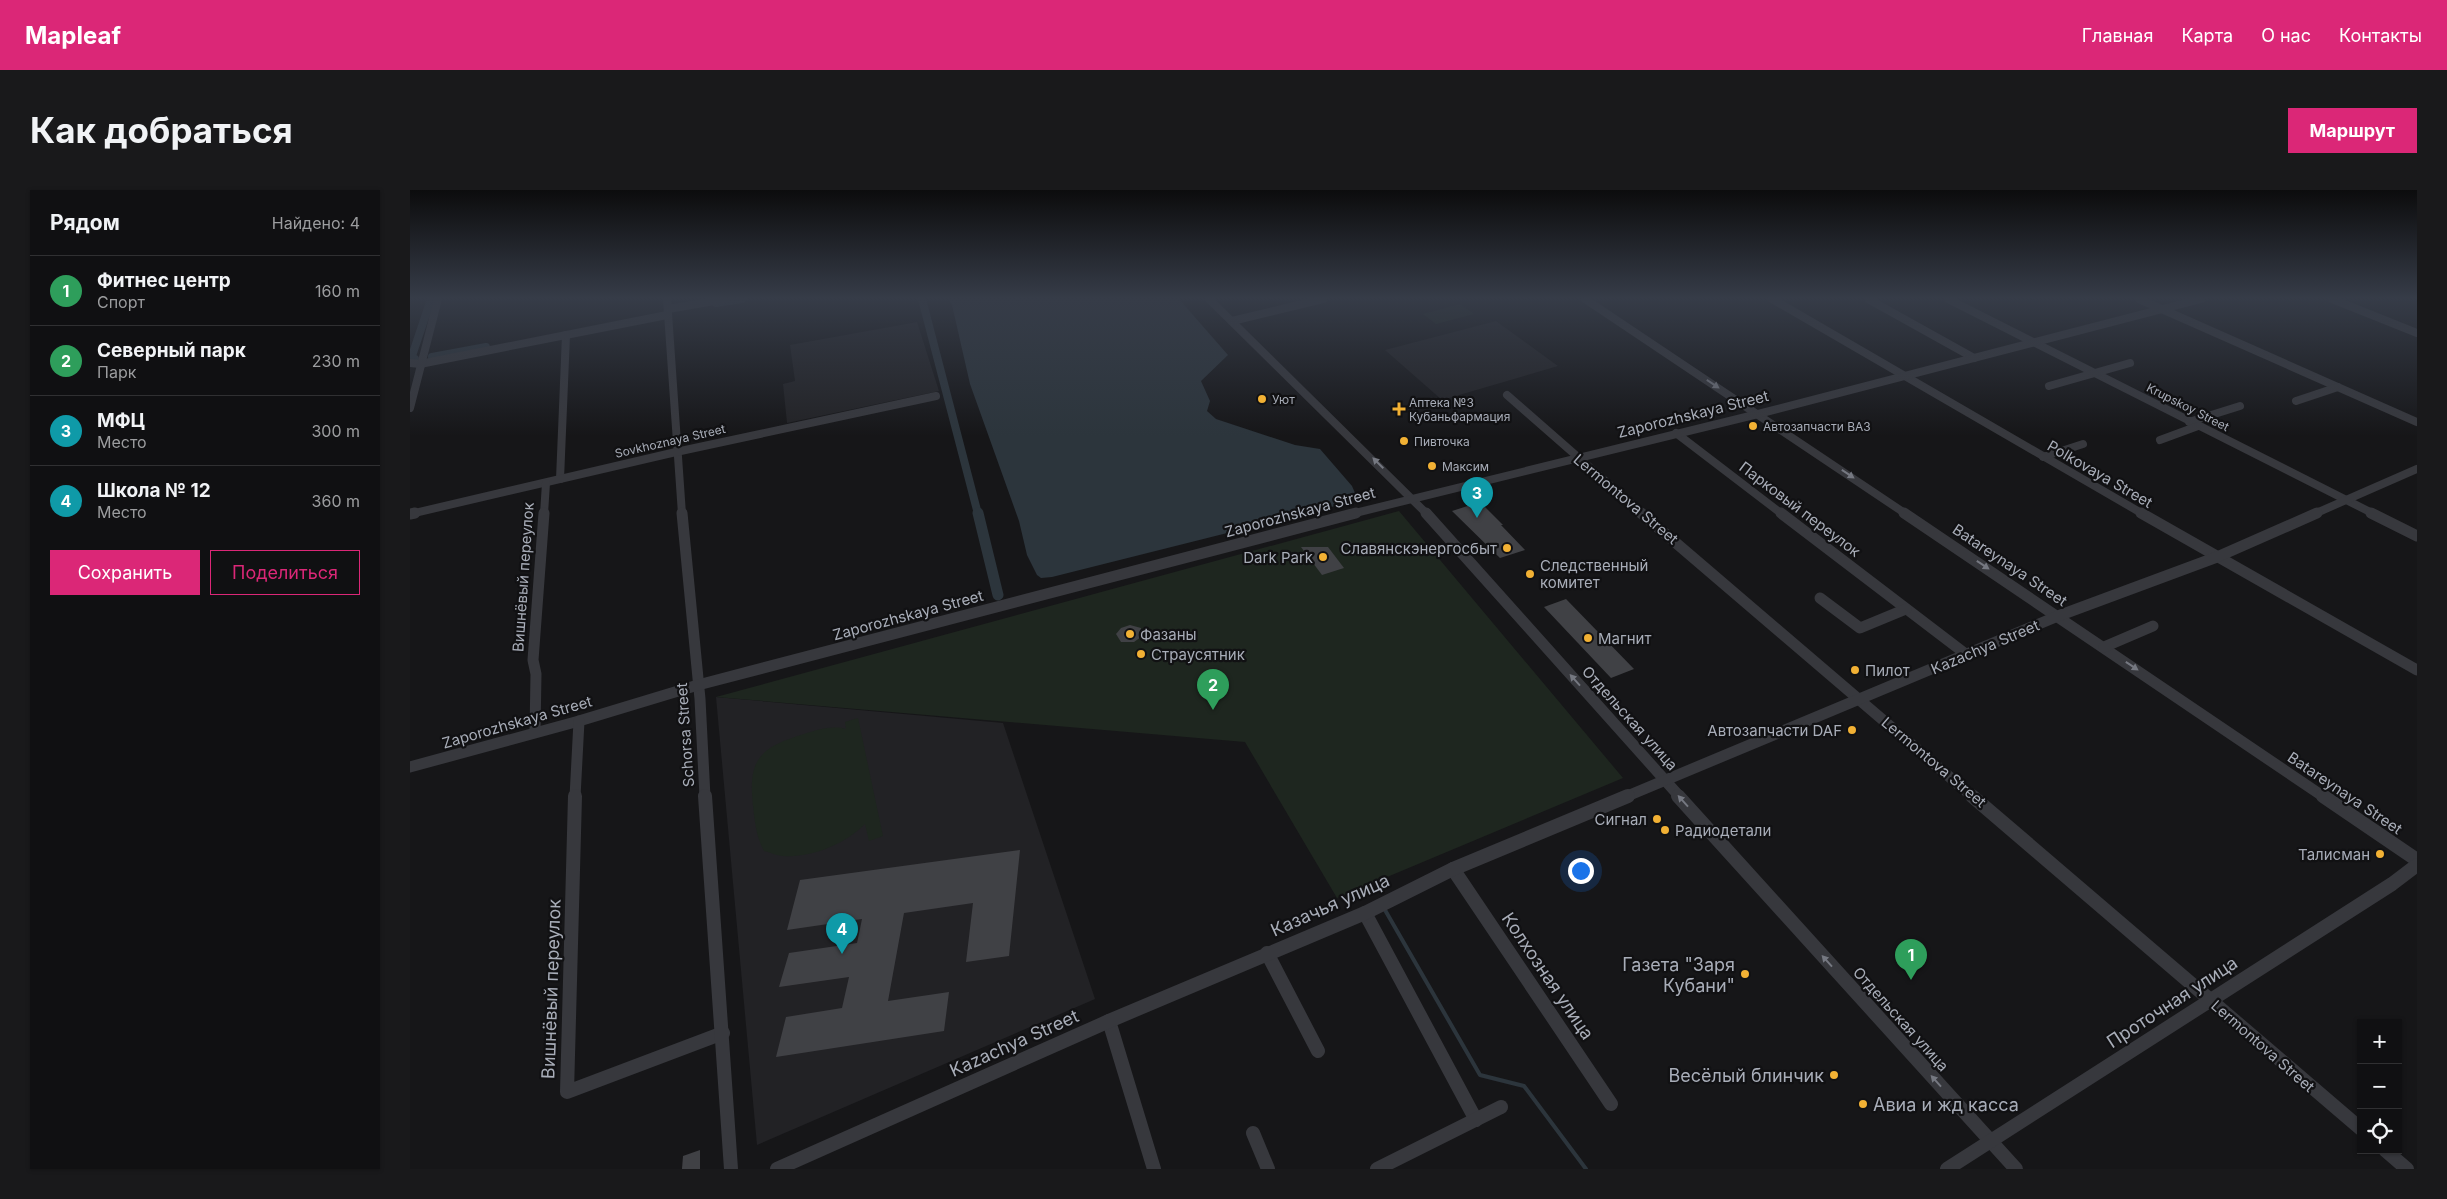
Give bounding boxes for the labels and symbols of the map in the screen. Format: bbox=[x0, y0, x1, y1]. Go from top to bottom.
one-way arrow bbox=[1706, 379, 1720, 389]
street label: Krupskoy Street bbox=[2144, 380, 2232, 434]
street label: Zaporozhskaya Street bbox=[1615, 386, 1771, 442]
place label: Уют bbox=[1272, 392, 1295, 407]
marker: Уют bbox=[1256, 393, 1268, 405]
place label: Аптека №3 Кубаньфармация bbox=[1409, 395, 1510, 424]
marker: Аптека №3 Кубаньфармация bbox=[1393, 403, 1405, 415]
place label: Автозапчасти ВАЗ bbox=[1763, 419, 1871, 434]
marker: Автозапчасти ВАЗ bbox=[1747, 420, 1759, 432]
street label: Sovkhoznaya Street bbox=[613, 421, 727, 461]
place label: Пивточка bbox=[1414, 434, 1470, 449]
marker: Пивточка bbox=[1398, 435, 1410, 447]
street label: Polkovaya Street bbox=[2044, 436, 2156, 512]
street label: Lermontova Street bbox=[1570, 450, 1682, 548]
one-way arrow bbox=[1372, 457, 1384, 469]
street label: Парковый переулок bbox=[1736, 457, 1864, 561]
place label: Максим bbox=[1442, 459, 1489, 474]
marker: Максим bbox=[1426, 460, 1438, 472]
one-way arrow bbox=[1841, 469, 1855, 479]
pin: 3 bbox=[1461, 477, 1493, 518]
street label: Zaporozhskaya Street bbox=[1223, 483, 1377, 541]
street label: Вишнёвый переулок bbox=[508, 502, 538, 652]
street label: Batareynaya Street bbox=[1949, 520, 2071, 610]
place label: Славянскэнергосбыт bbox=[1341, 539, 1497, 558]
marker: Славянскэнергосбыт bbox=[1501, 542, 1513, 554]
place label: Dark Park bbox=[1243, 548, 1314, 567]
marker: Dark Park bbox=[1317, 551, 1329, 563]
place label: Следственный комитет bbox=[1540, 556, 1648, 592]
one-way arrow bbox=[1976, 560, 1989, 570]
marker: Следственный комитет bbox=[1524, 568, 1536, 580]
street label: Zaporozhskaya Street bbox=[831, 586, 985, 644]
street label: Kazachya Street bbox=[1928, 616, 2042, 678]
place label: Фазаны bbox=[1140, 625, 1197, 644]
marker: Фазаны bbox=[1124, 628, 1136, 640]
place label: Магнит bbox=[1598, 629, 1651, 648]
marker: Магнит bbox=[1582, 632, 1594, 644]
place label: Страусятник bbox=[1151, 645, 1245, 664]
marker: Страусятник bbox=[1135, 648, 1147, 660]
place label: Пилот bbox=[1865, 661, 1910, 680]
one-way arrow bbox=[2125, 661, 2139, 671]
street label: Отдельская улица bbox=[1578, 662, 1682, 774]
marker: Пилот bbox=[1849, 664, 1861, 676]
pin: 2 bbox=[1197, 669, 1229, 710]
one-way arrow bbox=[1569, 674, 1580, 687]
street label: Schorsa Street bbox=[672, 682, 698, 788]
street label: Zaporozhskaya Street bbox=[440, 691, 594, 753]
street label: Lermontova Street bbox=[1878, 713, 1990, 811]
place label: Автозапчасти DAF bbox=[1707, 721, 1842, 740]
marker: Автозапчасти DAF bbox=[1846, 724, 1858, 736]
street label: Batareynaya Street bbox=[2284, 748, 2406, 838]
one-way arrow bbox=[1677, 795, 1689, 807]
place label: Сигнал bbox=[1594, 810, 1647, 829]
marker: Сигнал bbox=[1651, 813, 1663, 825]
place label: Радиодетали bbox=[1675, 821, 1771, 840]
marker: Радиодетали bbox=[1659, 824, 1671, 836]
place label: Талисман bbox=[2298, 845, 2370, 864]
marker: Талисман bbox=[2374, 848, 2386, 860]
your location bbox=[1568, 858, 1594, 884]
street label: Казачья улица bbox=[1267, 869, 1393, 941]
street label: Вишнёвый переулок bbox=[537, 898, 565, 1079]
street label: Колхозная улица bbox=[1498, 909, 1598, 1043]
pin: 4 bbox=[826, 913, 858, 954]
pin: 1 bbox=[1895, 939, 1927, 980]
street label: Проточная улица bbox=[2103, 952, 2241, 1052]
place label: Газета "Заря Кубани" bbox=[1622, 954, 1735, 996]
one-way arrow bbox=[1822, 955, 1833, 967]
street label: Отдельская улица bbox=[1849, 963, 1953, 1075]
marker: Газета "Заря Кубани" bbox=[1739, 968, 1751, 980]
street label: Lermontova Street bbox=[2207, 996, 2319, 1096]
street label: Kazachya Street bbox=[946, 1005, 1082, 1081]
place label: Весёлый блинчик bbox=[1669, 1065, 1824, 1086]
marker: Весёлый блинчик bbox=[1828, 1069, 1840, 1081]
one-way arrow bbox=[1930, 1076, 1942, 1088]
place label: Авиа и жд касса bbox=[1873, 1094, 2019, 1115]
marker: Авиа и жд касса bbox=[1857, 1098, 1869, 1110]

